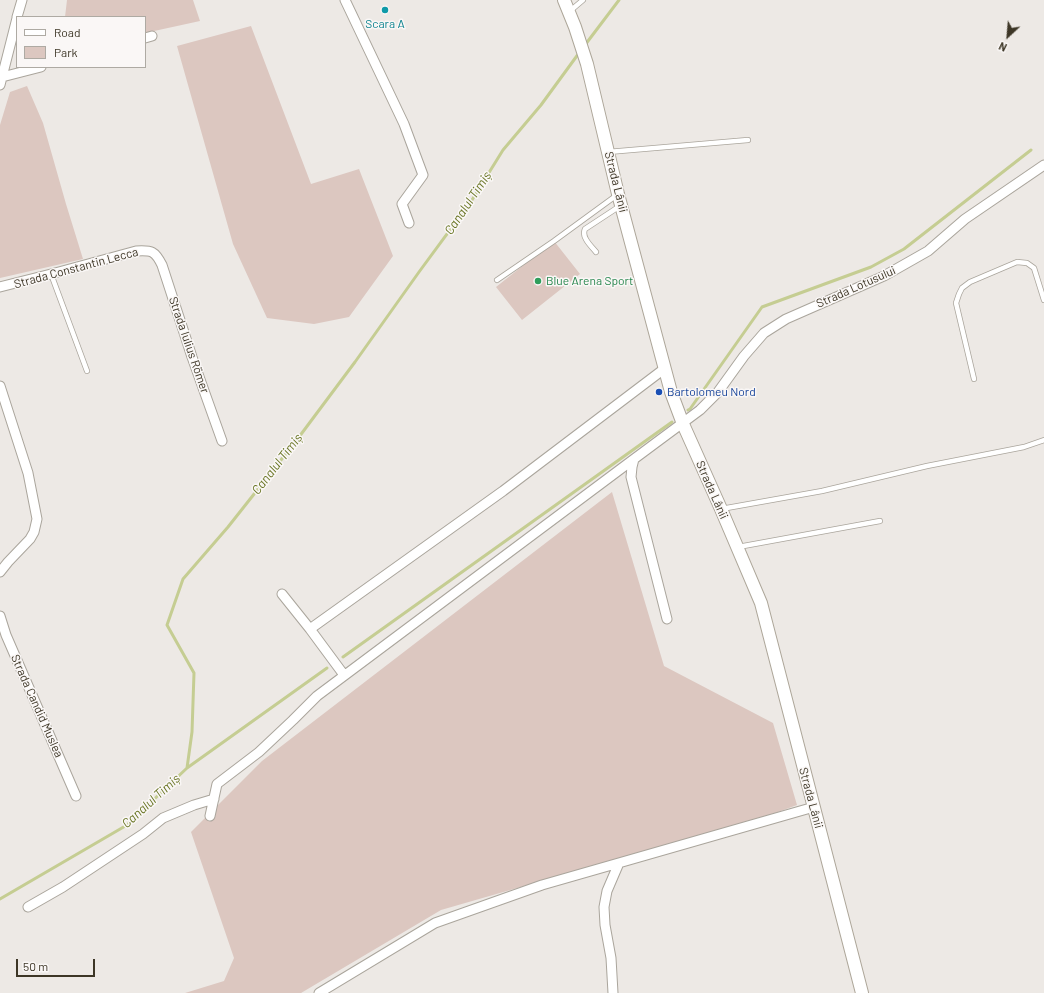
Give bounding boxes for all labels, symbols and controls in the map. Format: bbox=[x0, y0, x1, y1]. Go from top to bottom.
marker: Scara A bbox=[380, 5, 390, 15]
legend bbox=[16, 16, 146, 68]
north arrow bbox=[988, 16, 1028, 56]
place label: Scara A bbox=[365, 17, 405, 31]
text: Road bbox=[54, 25, 81, 39]
text: N bbox=[996, 40, 1009, 55]
text: Park bbox=[54, 45, 78, 59]
street label: Strada Lânii bbox=[601, 150, 631, 214]
water label: Canalul Timiș bbox=[441, 168, 495, 238]
street label: Strada Constantin Lecca bbox=[12, 244, 140, 292]
street label: Strada Lotusului bbox=[814, 263, 898, 311]
place label: Blue Arena Sport bbox=[546, 274, 633, 288]
marker: Blue Arena Sport bbox=[533, 276, 543, 286]
street label: Strada Iulius Römer bbox=[166, 295, 212, 395]
place label: Bartolomeu Nord bbox=[667, 385, 756, 399]
marker: Bartolomeu Nord bbox=[654, 387, 664, 397]
water label: Canalul Timiș bbox=[248, 430, 306, 498]
street label: Strada Lânii bbox=[693, 459, 731, 521]
street label: Strada Candid Muslea bbox=[8, 652, 66, 760]
street label: Strada Lânii bbox=[796, 766, 826, 830]
water label: Canalul Timiș bbox=[119, 771, 183, 831]
scale bar bbox=[18, 951, 97, 977]
text: 50 m bbox=[23, 959, 48, 973]

